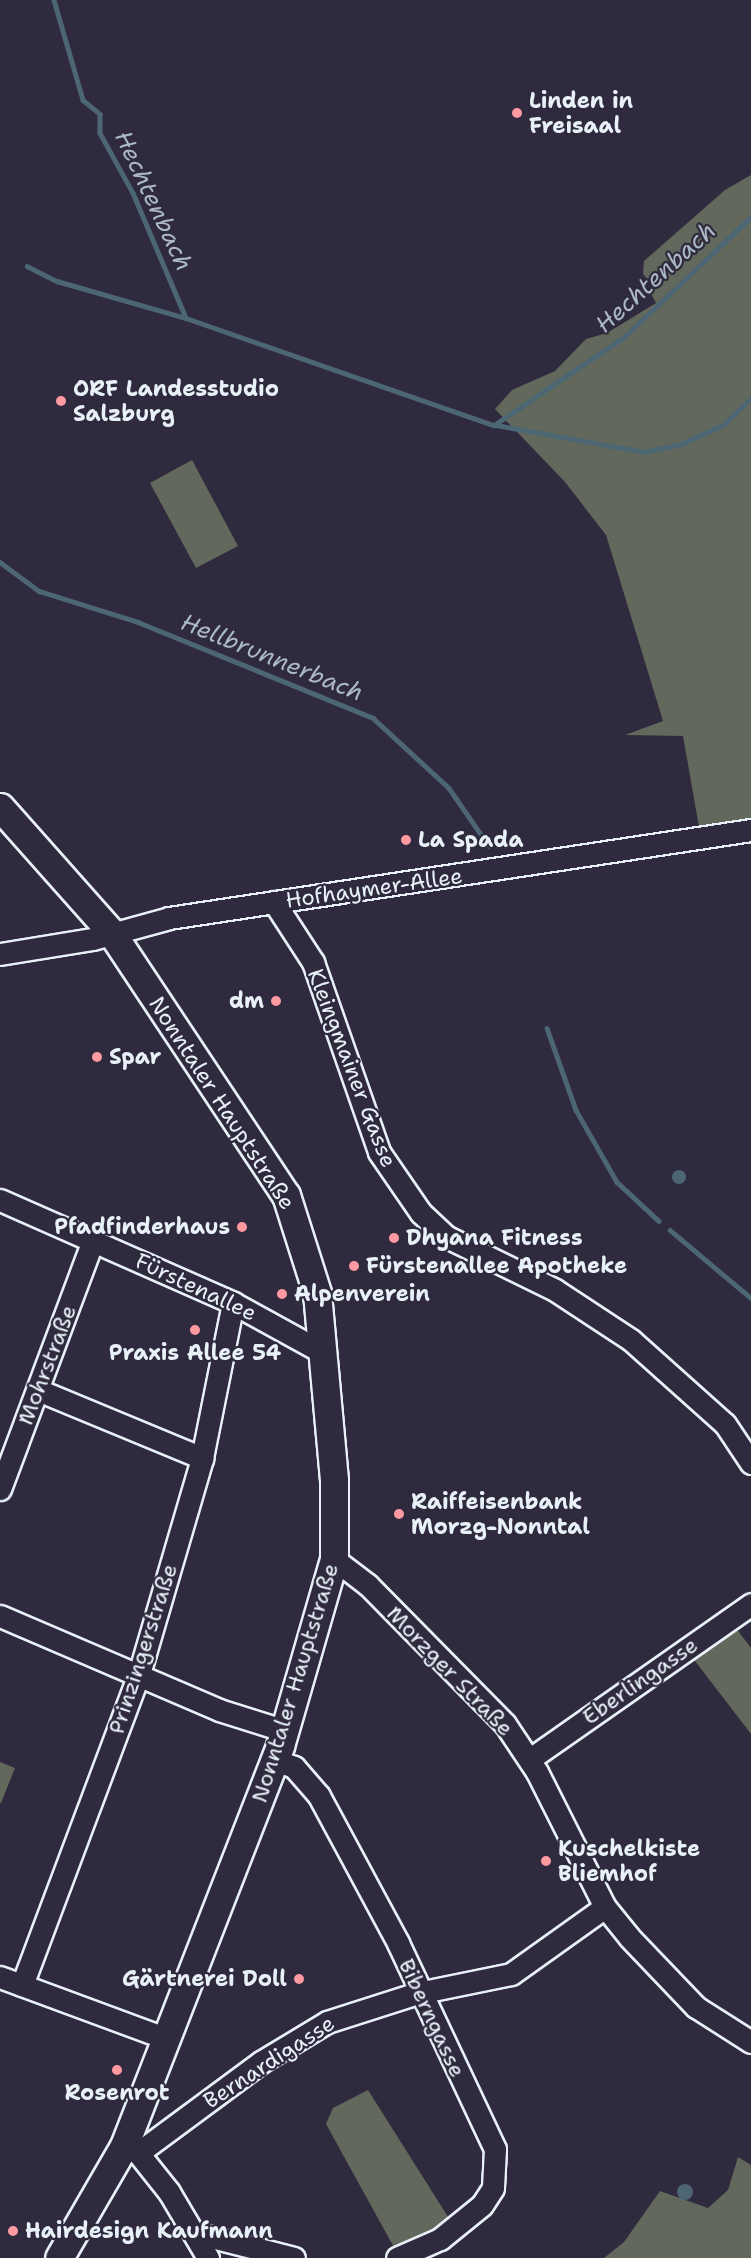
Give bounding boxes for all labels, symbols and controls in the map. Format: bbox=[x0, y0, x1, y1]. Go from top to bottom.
place label: Linden in Freisaal bbox=[529, 87, 633, 138]
marker: Linden in Freisaal bbox=[510, 106, 524, 120]
water label: Hechtenbach bbox=[108, 126, 198, 276]
water label: Hechtenbach bbox=[590, 217, 722, 339]
place label: ORF Landesstudio Salzburg bbox=[73, 375, 279, 427]
marker: ORF Landesstudio Salzburg bbox=[54, 394, 68, 408]
water label: Hellbrunnerbach bbox=[177, 608, 367, 708]
place label: La Spada bbox=[418, 827, 523, 853]
marker: La Spada bbox=[399, 833, 413, 847]
street label: Hofhaymer-Allee bbox=[284, 863, 464, 913]
street label: Kleingmainer Gasse bbox=[302, 965, 402, 1171]
place label: dm bbox=[229, 988, 264, 1014]
street label: Nonntaler Hauptstraße bbox=[143, 992, 301, 1214]
marker: dm bbox=[269, 994, 283, 1008]
place label: Spar bbox=[109, 1044, 161, 1070]
marker: Spar bbox=[90, 1050, 104, 1064]
place label: Pfadfinderhaus bbox=[54, 1214, 230, 1240]
marker: Pfadfinderhaus bbox=[235, 1220, 249, 1234]
place label: Dhyana Fitness bbox=[406, 1225, 583, 1251]
marker: Dhyana Fitness bbox=[387, 1231, 401, 1245]
street label: Fürstenallee bbox=[131, 1247, 261, 1327]
place label: Fürstenallee Apotheke bbox=[366, 1253, 627, 1279]
marker: Fürstenallee Apotheke bbox=[347, 1259, 361, 1273]
place label: Alpenverein bbox=[294, 1281, 430, 1307]
marker: Alpenverein bbox=[275, 1287, 289, 1301]
street label: Mohrstraße bbox=[12, 1301, 82, 1429]
marker: Praxis Allee 54 bbox=[188, 1323, 202, 1337]
place label: Praxis Allee 54 bbox=[109, 1340, 281, 1366]
place label: Raiffeisenbank Morzg-Nonntal bbox=[411, 1488, 590, 1540]
marker: Raiffeisenbank Morzg-Nonntal bbox=[392, 1507, 406, 1521]
street label: Nonntaler Hauptstraße bbox=[246, 1560, 344, 1806]
street label: Prinzingerstraße bbox=[103, 1561, 183, 1737]
street label: Morzger Straße bbox=[381, 1601, 519, 1741]
street label: Eberlingasse bbox=[577, 1632, 703, 1730]
place label: Kuschelkiste Bliemhof bbox=[558, 1835, 700, 1886]
marker: Kuschelkiste Bliemhof bbox=[539, 1854, 553, 1868]
street label: Biberngasse bbox=[393, 1955, 471, 2081]
place label: Gärtnerei Doll bbox=[122, 1966, 287, 1992]
marker: Gärtnerei Doll bbox=[292, 1972, 306, 1986]
street label: Bernardigasse bbox=[198, 2010, 340, 2114]
marker: Rosenrot bbox=[110, 2063, 124, 2077]
place label: Rosenrot bbox=[64, 2080, 170, 2106]
place label: Hairdesign Kaufmann bbox=[25, 2218, 273, 2244]
marker: Hairdesign Kaufmann bbox=[6, 2224, 20, 2238]

